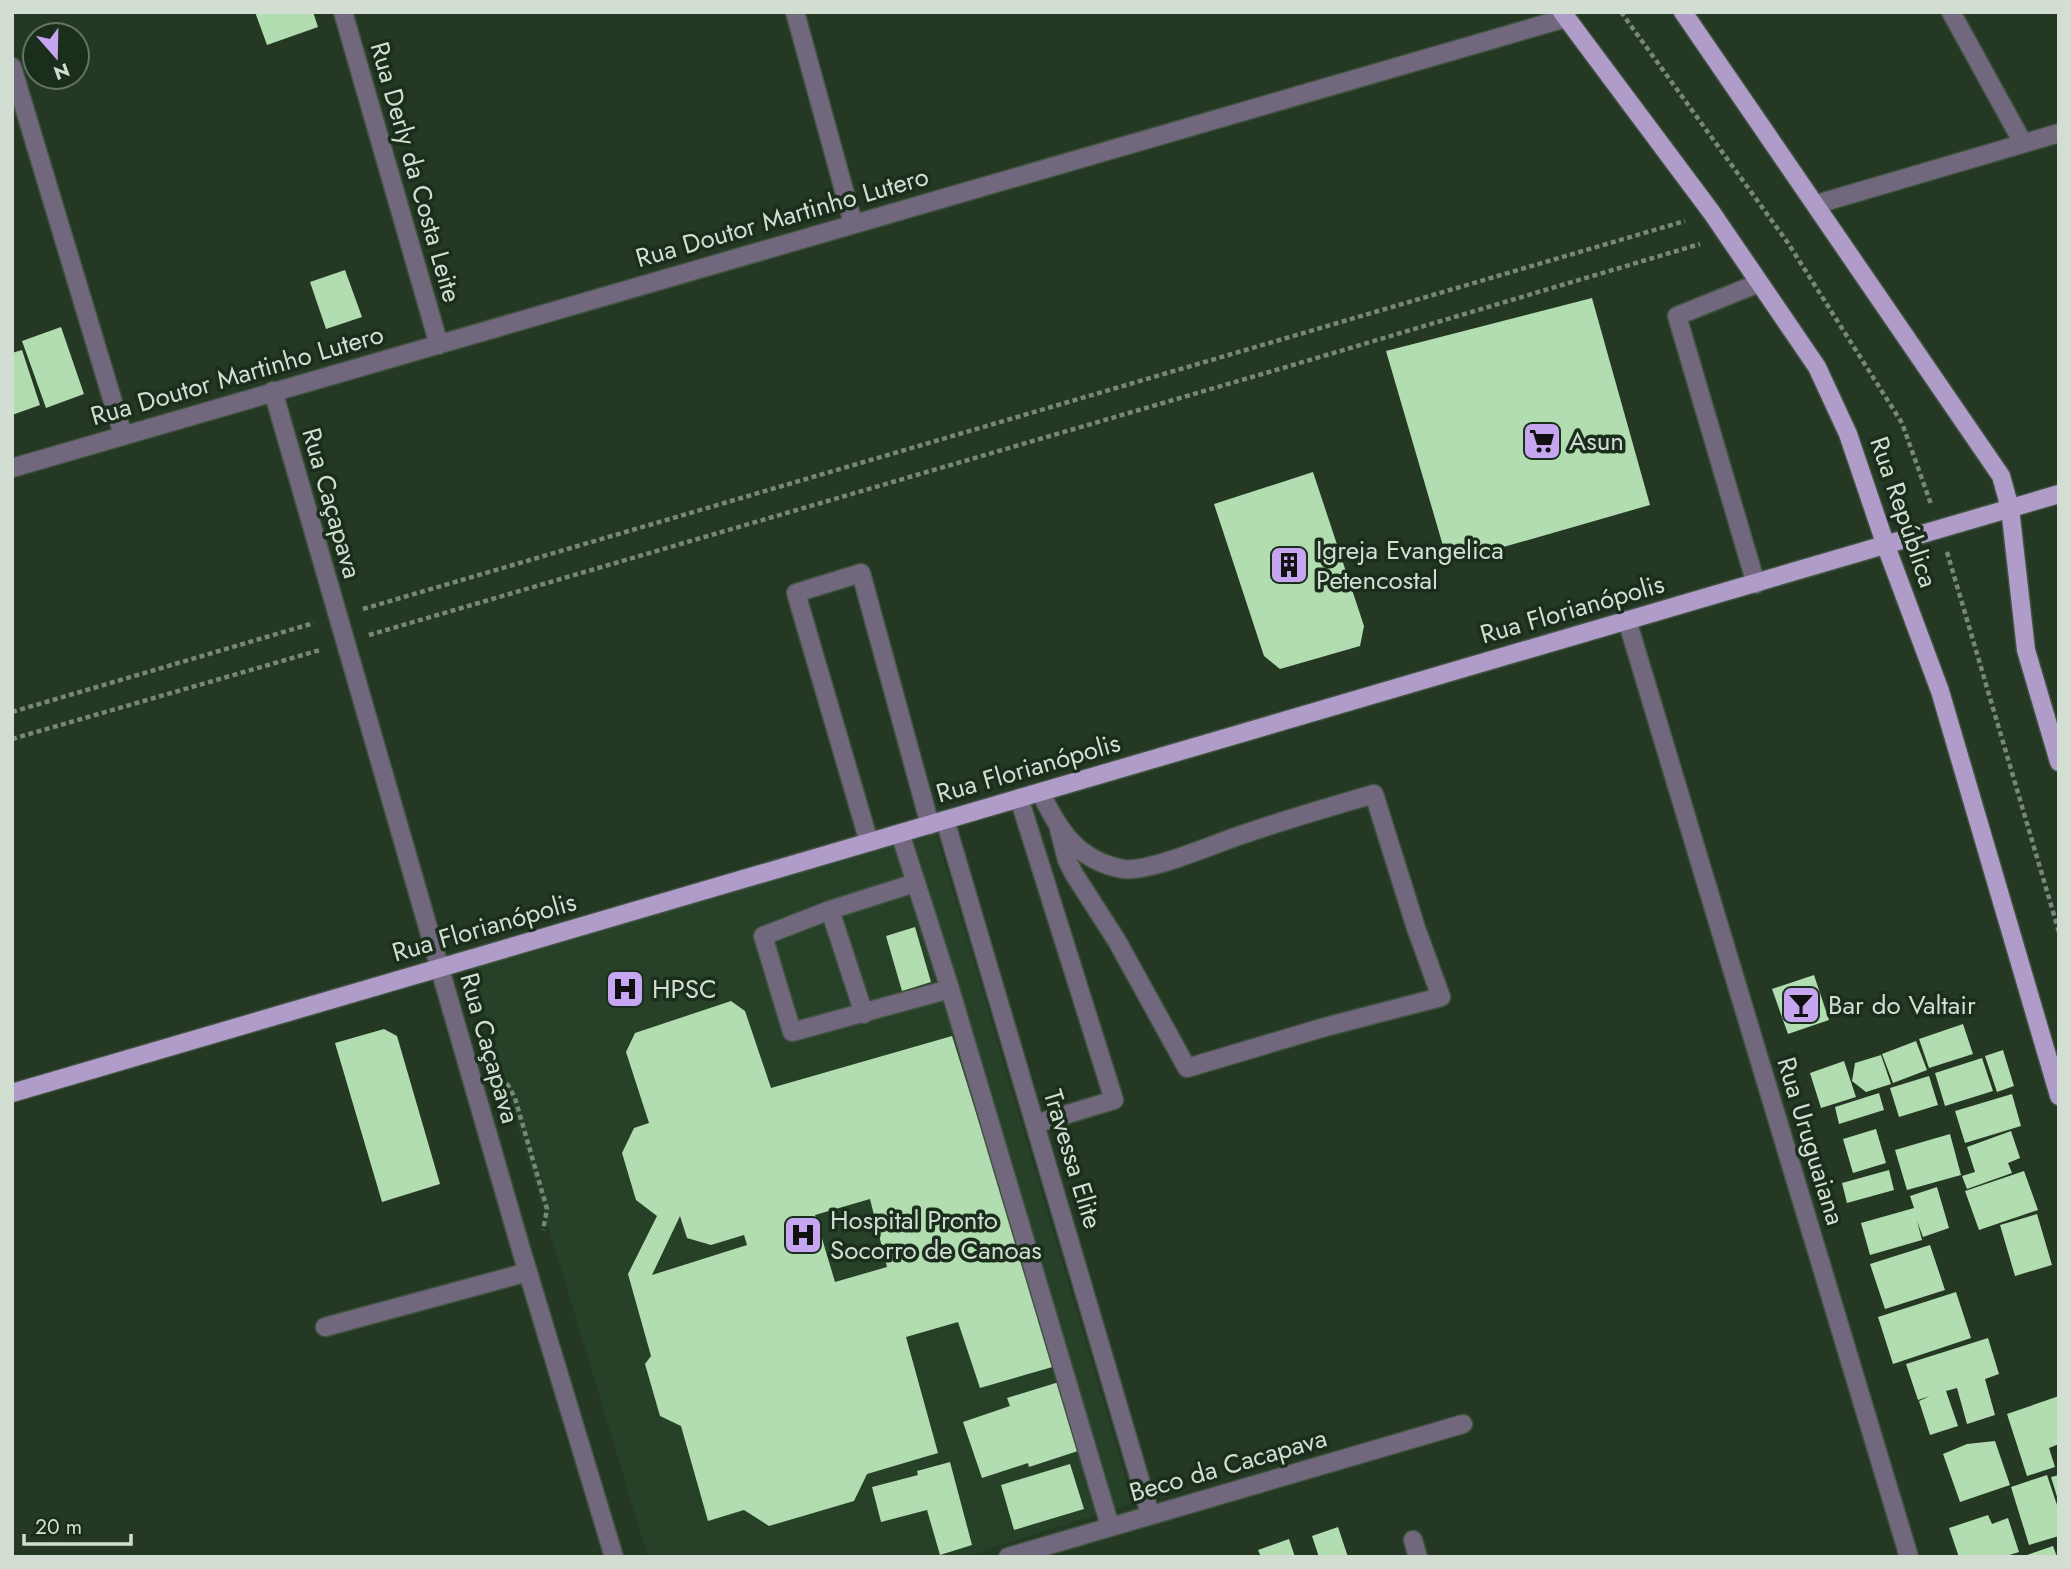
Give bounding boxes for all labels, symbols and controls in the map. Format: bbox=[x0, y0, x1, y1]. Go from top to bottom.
north arrow bbox=[21, 21, 91, 91]
street label: Rua Derly da Costa Leite bbox=[361, 37, 471, 307]
text: N bbox=[50, 56, 73, 87]
street label: Rua Doutor Martinho Lutero bbox=[631, 157, 933, 277]
street label: Rua Doutor Martinho Lutero bbox=[86, 315, 388, 435]
supermarket icon: Asun bbox=[1521, 420, 1563, 462]
place label: Asun bbox=[1569, 422, 1624, 460]
street label: Rua Caçapava bbox=[292, 423, 372, 583]
street label: Rua República bbox=[1860, 431, 1948, 593]
place label: Igreja Evangelica Petencostal bbox=[1316, 531, 1504, 599]
building icon: Igreja Evangelica Petencostal bbox=[1268, 544, 1310, 586]
street label: Rua Florianópolis bbox=[1475, 565, 1669, 653]
street label: Rua Florianópolis bbox=[931, 724, 1125, 812]
street label: Rua Florianópolis bbox=[387, 883, 581, 971]
street label: Rua Caçapava bbox=[450, 968, 530, 1128]
hospital icon: HPSC bbox=[604, 968, 646, 1010]
place label: HPSC bbox=[652, 970, 717, 1008]
bar icon: Bar do Valtair bbox=[1780, 984, 1822, 1026]
place label: Bar do Valtair bbox=[1828, 986, 1976, 1024]
street label: Rua Uruguaiana bbox=[1767, 1052, 1855, 1230]
street label: Travessa Elite bbox=[1034, 1085, 1112, 1233]
place label: Hospital Pronto Socorro de Canoas bbox=[830, 1201, 1042, 1269]
hospital icon: Hospital Pronto Socorro de Canoas bbox=[782, 1214, 824, 1256]
street label: Beco da Cacapava bbox=[1125, 1419, 1331, 1511]
scale bar bbox=[24, 1502, 131, 1546]
text: 20 m bbox=[35, 1512, 82, 1542]

